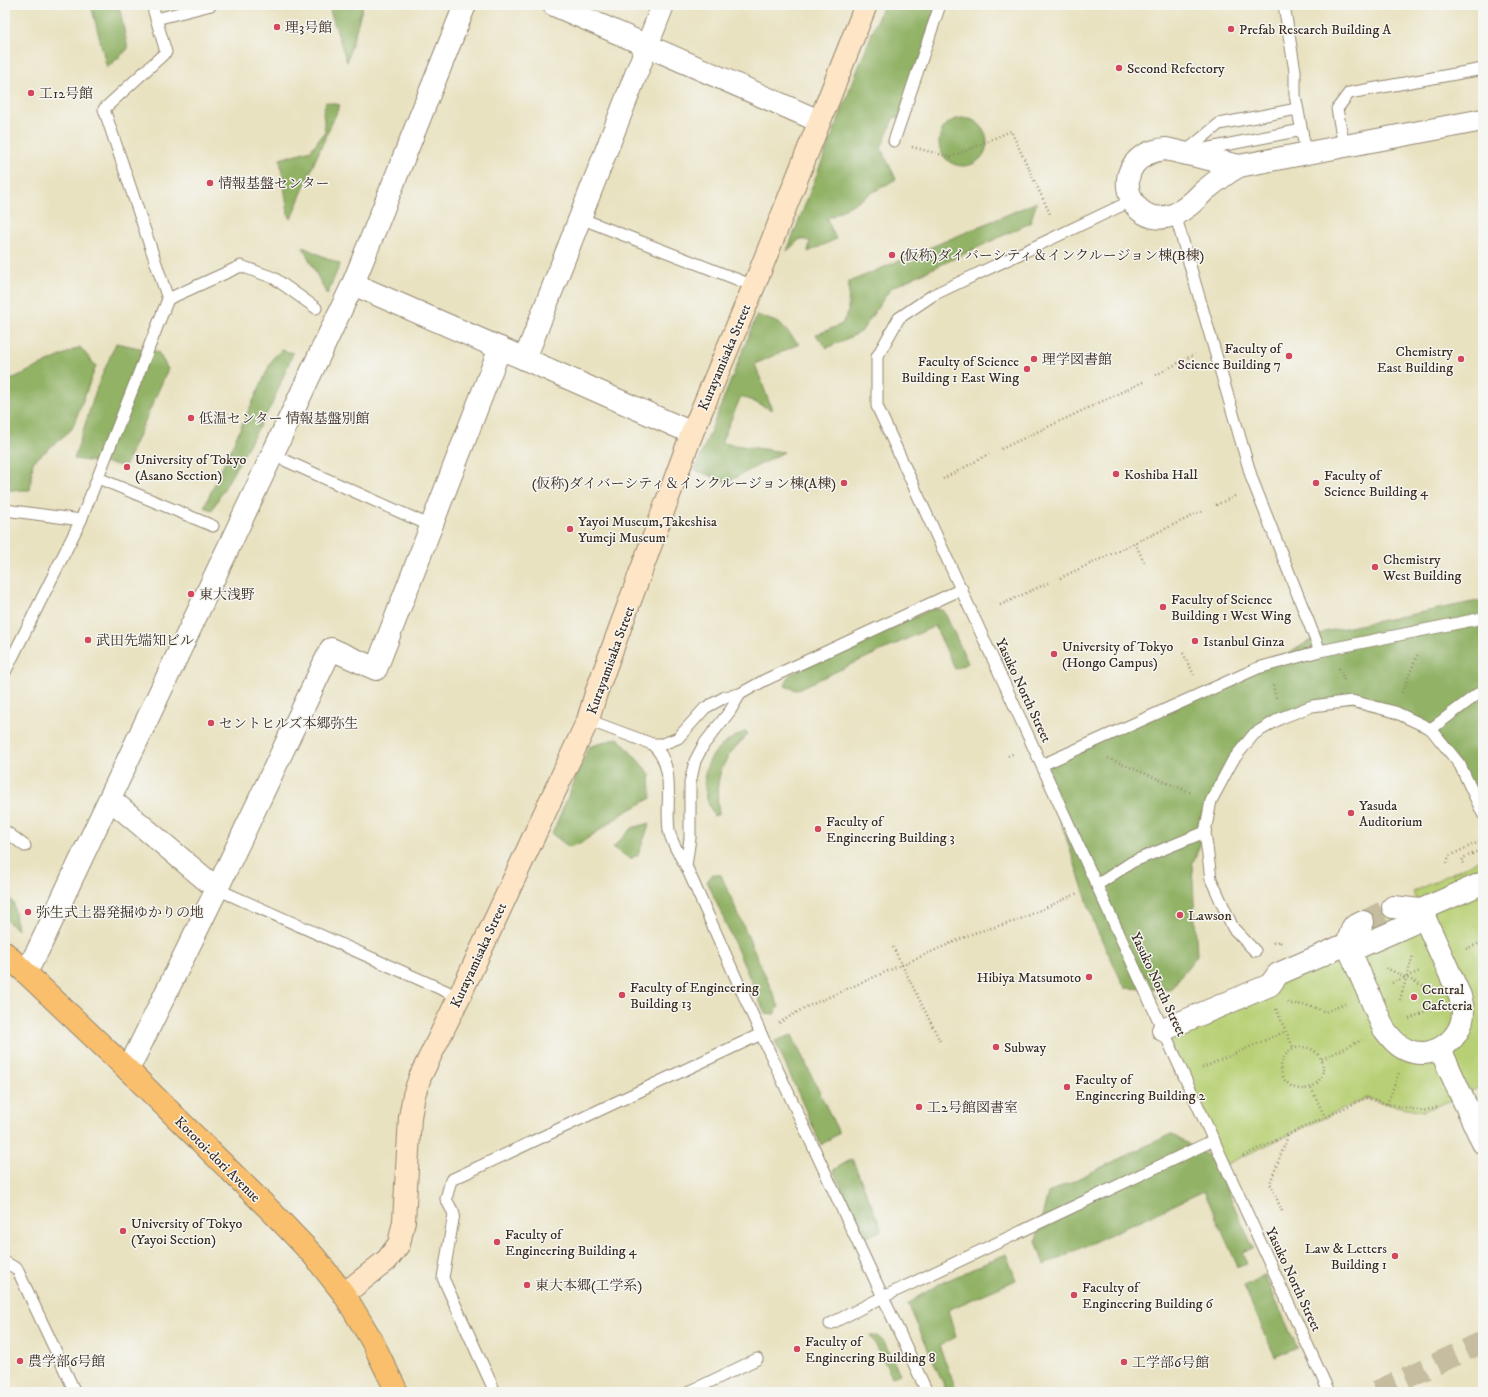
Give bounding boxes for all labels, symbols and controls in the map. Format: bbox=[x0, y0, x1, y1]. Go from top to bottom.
place label: 理3号館 bbox=[285, 19, 332, 37]
place label: Prefab Research Building A bbox=[1239, 21, 1392, 39]
marker: 理3号館 bbox=[272, 22, 282, 32]
marker: Prefab Research Building A bbox=[1226, 24, 1236, 34]
place label: Second Refectory bbox=[1127, 60, 1225, 78]
marker: Second Refectory bbox=[1114, 63, 1124, 73]
place label: 工12号館 bbox=[39, 85, 93, 103]
marker: 工12号館 bbox=[26, 88, 36, 98]
place label: 情報基盤センター bbox=[218, 175, 329, 193]
marker: 情報基盤センター bbox=[205, 178, 215, 188]
place label: (仮称)ダイバーシティ＆インクルージョン棟(B棟) bbox=[900, 247, 1205, 265]
marker: (仮称)ダイバーシティ＆インクルージョン棟(B棟) bbox=[887, 250, 897, 260]
street label: Kurayamisaka Street bbox=[694, 301, 756, 413]
place label: Faculty of Science Building 7 bbox=[1178, 340, 1284, 374]
place label: Chemistry East Building bbox=[1377, 343, 1453, 377]
place label: 理学図書館 bbox=[1042, 351, 1112, 369]
marker: Faculty of Science Building 7 bbox=[1284, 351, 1294, 361]
place label: Faculty of Science Building 1 East Wing bbox=[901, 353, 1019, 387]
marker: 理学図書館 bbox=[1029, 354, 1039, 364]
marker: Chemistry East Building bbox=[1456, 354, 1466, 364]
marker: Faculty of Science Building 1 East Wing bbox=[1022, 364, 1032, 374]
place label: 低温センター 情報基盤別館 bbox=[199, 410, 369, 428]
marker: 低温センター 情報基盤別館 bbox=[186, 413, 196, 423]
place label: University of Tokyo (Asano Section) bbox=[135, 451, 247, 485]
marker: University of Tokyo (Asano Section) bbox=[122, 462, 132, 472]
place label: Koshiba Hall bbox=[1124, 466, 1199, 484]
place label: Faculty of Science Building 4 bbox=[1324, 467, 1429, 501]
marker: Koshiba Hall bbox=[1111, 469, 1121, 479]
place label: (仮称)ダイバーシティ＆インクルージョン棟(A棟) bbox=[532, 475, 836, 493]
marker: (仮称)ダイバーシティ＆インクルージョン棟(A棟) bbox=[839, 478, 849, 488]
marker: Faculty of Science Building 4 bbox=[1311, 478, 1321, 488]
place label: Yayoi Museum,Takeshisa Yumeji Museum bbox=[578, 513, 717, 547]
marker: Yayoi Museum,Takeshisa Yumeji Museum bbox=[565, 524, 575, 534]
place label: Chemistry West Building bbox=[1382, 551, 1461, 585]
marker: Chemistry West Building bbox=[1370, 562, 1380, 572]
place label: 東大浅野 bbox=[199, 586, 255, 604]
marker: 東大浅野 bbox=[186, 589, 196, 599]
place label: Faculty of Science Building 1 West Wing bbox=[1171, 591, 1291, 625]
marker: Faculty of Science Building 1 West Wing bbox=[1158, 602, 1168, 612]
street label: Kurayamisaka Street bbox=[583, 603, 639, 717]
place label: 武田先端知ビル bbox=[96, 632, 194, 650]
place label: Istanbul Ginza bbox=[1203, 633, 1284, 651]
marker: 武田先端知ビル bbox=[83, 635, 93, 645]
street label: Yasuko North Street bbox=[991, 635, 1055, 746]
marker: Istanbul Ginza bbox=[1190, 636, 1200, 646]
place label: University of Tokyo (Hongo Campus) bbox=[1062, 638, 1174, 672]
marker: University of Tokyo (Hongo Campus) bbox=[1049, 649, 1059, 659]
place label: セントヒルズ本郷弥生 bbox=[219, 715, 359, 733]
marker: セントヒルズ本郷弥生 bbox=[206, 718, 216, 728]
place label: Yasuda Auditorium bbox=[1359, 797, 1423, 831]
marker: Yasuda Auditorium bbox=[1346, 808, 1356, 818]
place label: Faculty of Engineering Building 3 bbox=[826, 813, 955, 847]
marker: Faculty of Engineering Building 3 bbox=[813, 824, 823, 834]
street label: Kurayamisaka Street bbox=[447, 900, 511, 1011]
place label: 弥生式土器発掘ゆかりの地 bbox=[36, 904, 204, 922]
marker: 弥生式土器発掘ゆかりの地 bbox=[23, 907, 33, 917]
place label: Lawson bbox=[1188, 907, 1232, 925]
marker: Lawson bbox=[1175, 910, 1185, 920]
street label: Yasuko North Street bbox=[1126, 929, 1190, 1040]
place label: Hibiya Matsumoto bbox=[977, 969, 1081, 987]
marker: Hibiya Matsumoto bbox=[1084, 972, 1094, 982]
place label: Faculty of Engineering Building 13 bbox=[630, 979, 759, 1013]
place label: Central Cafeteria bbox=[1422, 981, 1473, 1015]
marker: Faculty of Engineering Building 13 bbox=[617, 990, 627, 1000]
marker: Central Cafeteria bbox=[1409, 992, 1419, 1002]
place label: Subway bbox=[1004, 1039, 1046, 1057]
marker: Subway bbox=[991, 1042, 1001, 1052]
place label: Faculty of Engineering Building 2 bbox=[1075, 1071, 1206, 1105]
marker: Faculty of Engineering Building 2 bbox=[1062, 1082, 1072, 1092]
place label: 工2号館図書室 bbox=[927, 1099, 1018, 1117]
marker: 工2号館図書室 bbox=[914, 1102, 924, 1112]
street label: Kototoi-dori Avenue bbox=[171, 1113, 264, 1207]
place label: University of Tokyo (Yayoi Section) bbox=[131, 1215, 243, 1249]
street label: Yasuko North Street bbox=[1261, 1224, 1325, 1335]
marker: University of Tokyo (Yayoi Section) bbox=[118, 1226, 128, 1236]
place label: Faculty of Engineering Building 4 bbox=[505, 1226, 638, 1260]
marker: Faculty of Engineering Building 4 bbox=[492, 1237, 502, 1247]
place label: Law & Letters Building 1 bbox=[1305, 1240, 1387, 1274]
marker: Law & Letters Building 1 bbox=[1390, 1251, 1400, 1261]
place label: 東大本郷(工学系) bbox=[535, 1277, 643, 1295]
place label: Faculty of Engineering Building 6 bbox=[1082, 1279, 1214, 1313]
marker: 東大本郷(工学系) bbox=[522, 1280, 532, 1290]
marker: Faculty of Engineering Building 6 bbox=[1069, 1290, 1079, 1300]
place label: Faculty of Engineering Building 8 bbox=[805, 1333, 936, 1367]
marker: Faculty of Engineering Building 8 bbox=[792, 1344, 802, 1354]
place label: 農学部6号館 bbox=[28, 1353, 105, 1371]
place label: 工学部6号館 bbox=[1132, 1354, 1209, 1372]
marker: 農学部6号館 bbox=[15, 1356, 25, 1366]
marker: 工学部6号館 bbox=[1119, 1357, 1129, 1367]

